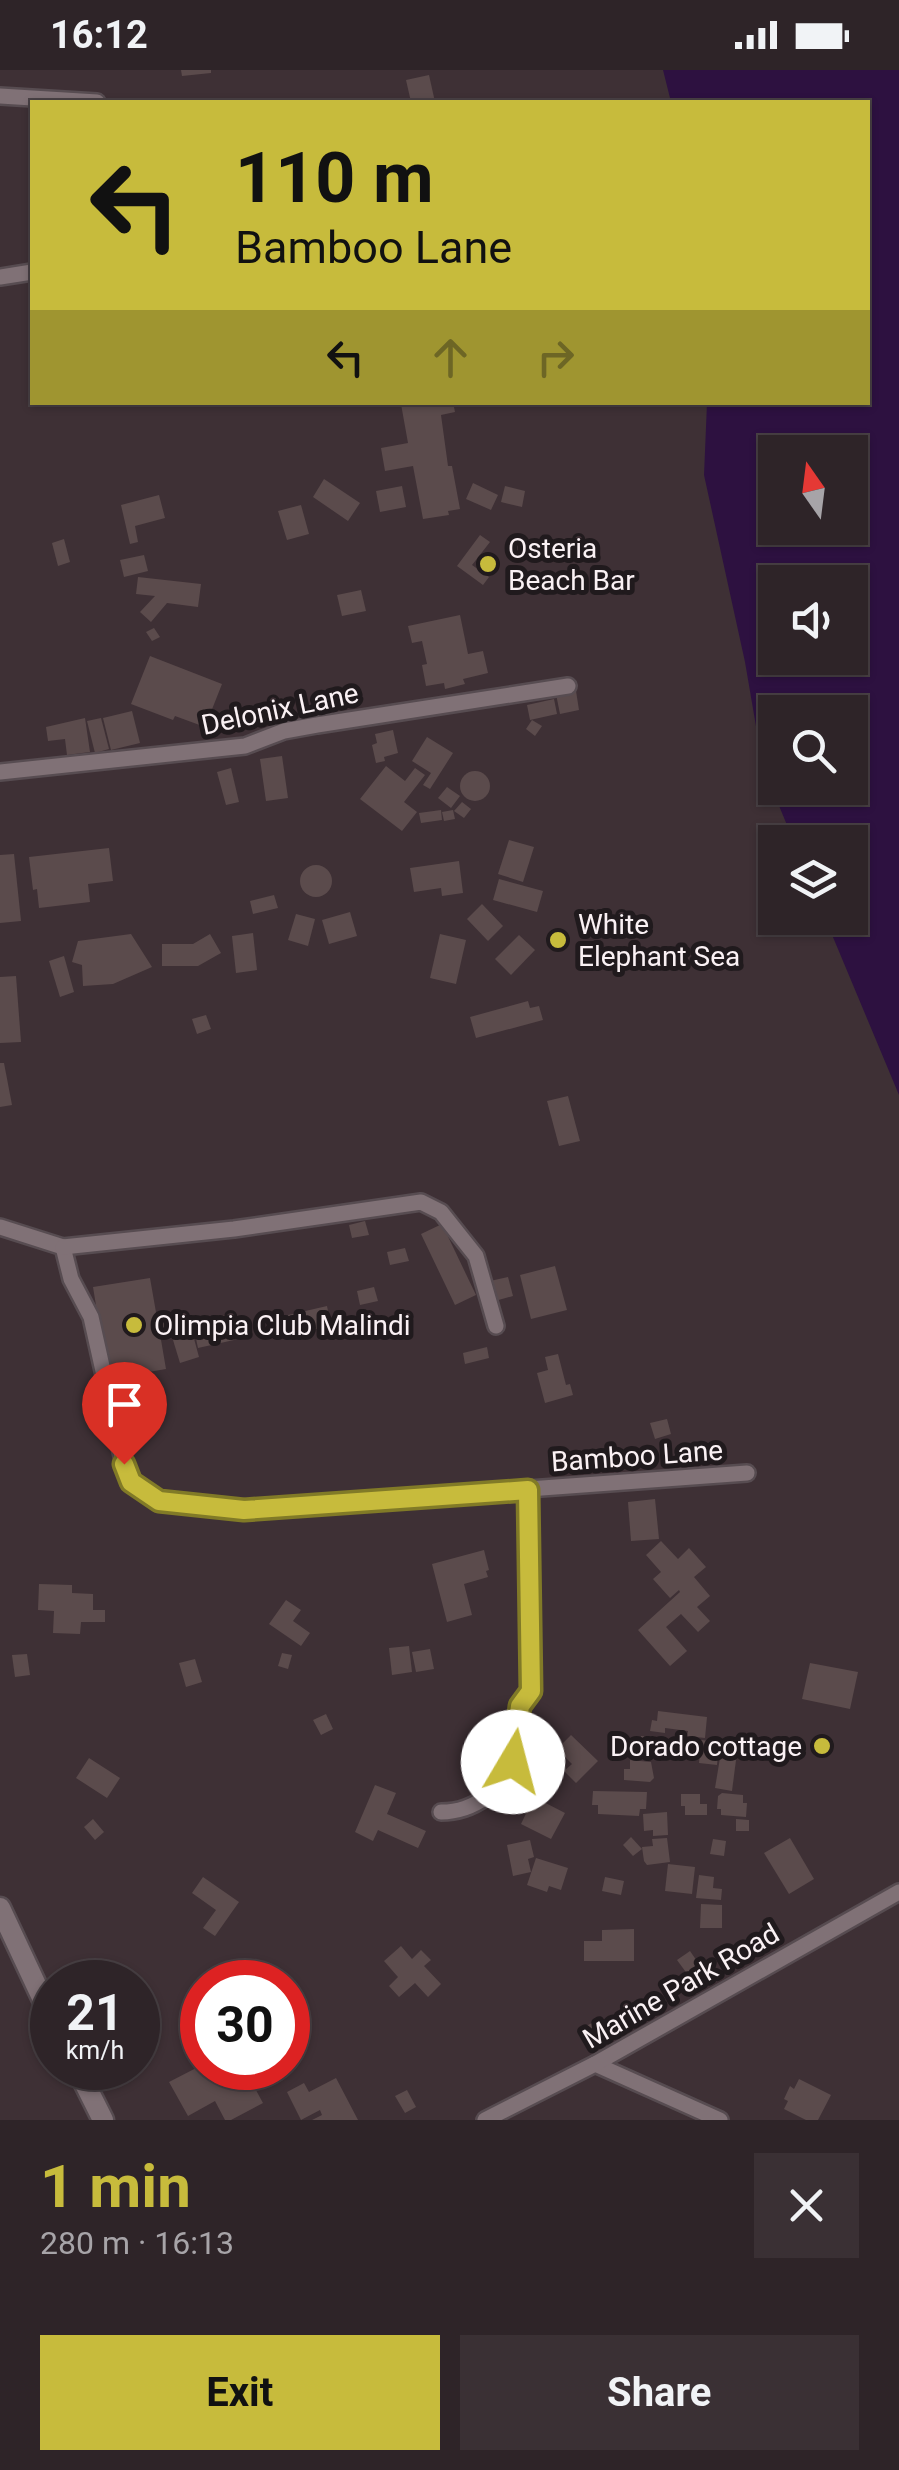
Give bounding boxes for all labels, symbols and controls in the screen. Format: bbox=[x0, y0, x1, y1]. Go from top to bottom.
text: 16:12 bbox=[50, 13, 148, 57]
text: 110 m bbox=[235, 137, 434, 219]
icon: left bbox=[70, 140, 200, 270]
text: Bamboo Lane bbox=[235, 221, 512, 274]
icon: left bbox=[318, 330, 373, 385]
icon: ahead bbox=[423, 330, 478, 385]
icon: right bbox=[528, 330, 583, 385]
north arrow bbox=[758, 435, 868, 545]
map controls bbox=[758, 435, 868, 935]
place label: Osteria Beach Bar bbox=[508, 532, 635, 597]
marker: Osteria Beach Bar bbox=[477, 553, 499, 575]
button: sound bbox=[758, 565, 868, 675]
street label: Delonix Lane bbox=[198, 676, 362, 742]
button: search bbox=[758, 695, 868, 805]
button: layers bbox=[758, 825, 868, 935]
place label: White Elephant Sea bbox=[578, 908, 740, 973]
marker: White Elephant Sea bbox=[547, 929, 569, 951]
place label: Olimpia Club Malindi bbox=[154, 1309, 411, 1342]
marker: Olimpia Club Malindi bbox=[123, 1314, 145, 1336]
pin bbox=[82, 1362, 167, 1465]
icon: arrive bbox=[97, 1377, 152, 1432]
street label: Bamboo Lane bbox=[550, 1434, 724, 1478]
position arrow bbox=[461, 1710, 565, 1814]
place label: Dorado cottage bbox=[610, 1730, 802, 1763]
marker: Dorado cottage bbox=[811, 1735, 833, 1757]
street label: Marine Park Road bbox=[577, 1916, 785, 2056]
speed limit sign: 30 bbox=[180, 1960, 310, 2090]
text: 21 bbox=[66, 1984, 124, 2042]
text: km/h bbox=[66, 2036, 124, 2065]
text: 1 min bbox=[40, 2151, 191, 2222]
button: close bbox=[754, 2153, 859, 2258]
text: 280 m · 16:13 bbox=[40, 2224, 234, 2262]
button: Exit bbox=[40, 2335, 440, 2450]
button: Share bbox=[460, 2335, 859, 2450]

